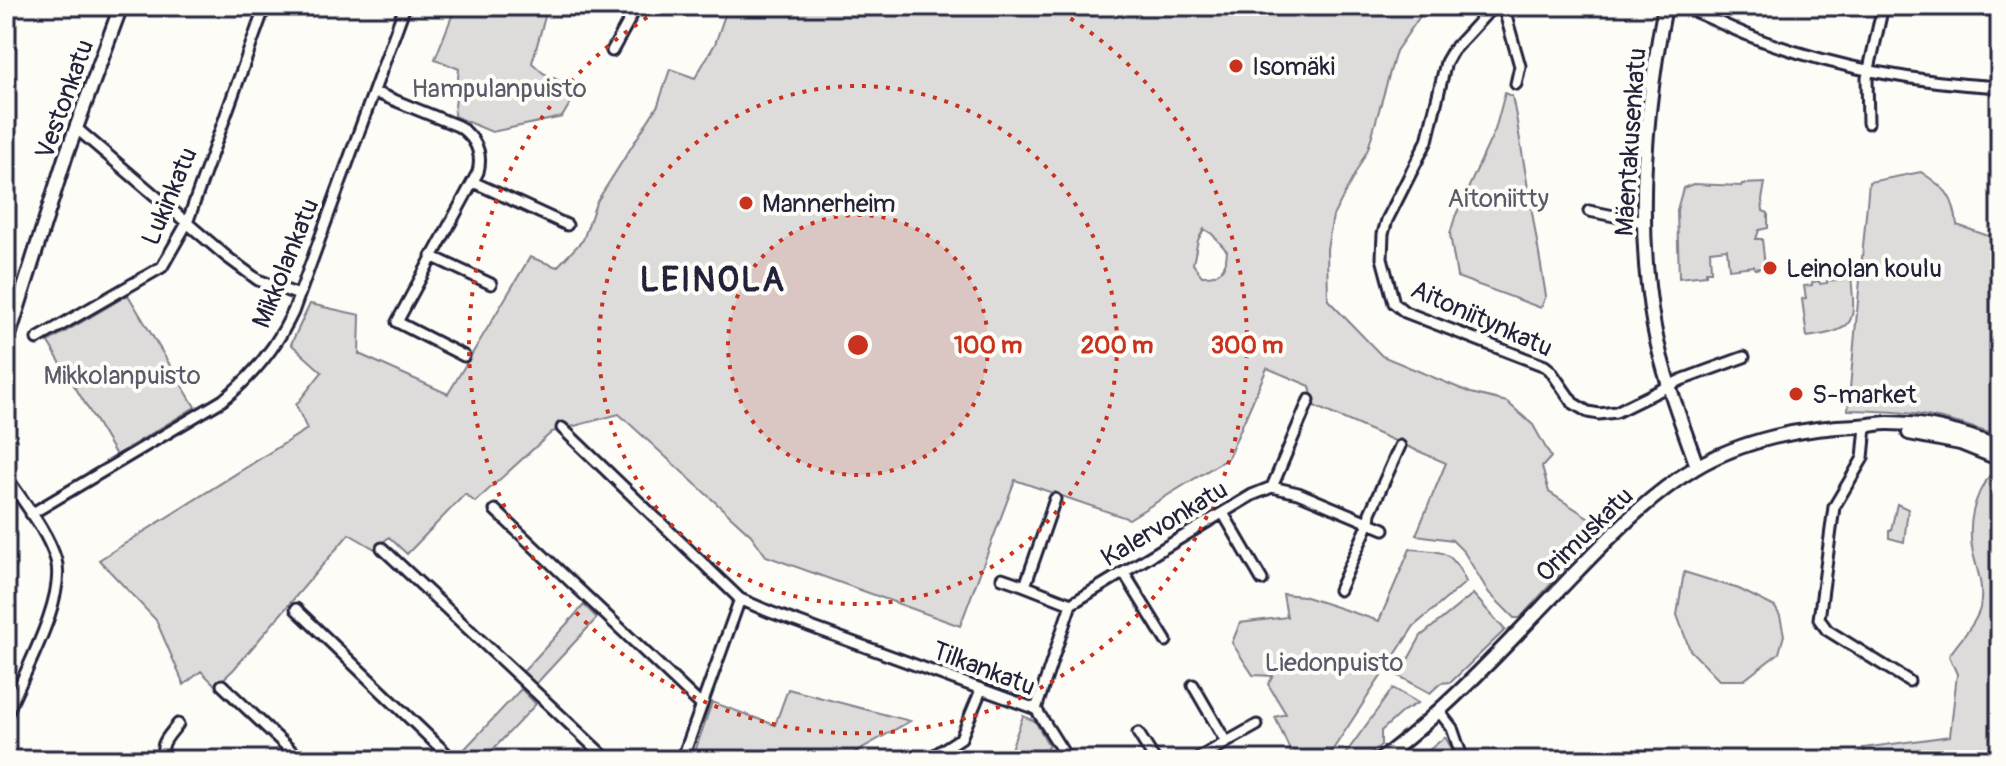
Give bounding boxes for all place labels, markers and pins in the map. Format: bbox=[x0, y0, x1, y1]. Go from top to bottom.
place label: Isomäki bbox=[1252, 51, 1335, 83]
marker: Isomäki bbox=[1227, 57, 1245, 75]
place label: Mannerheim bbox=[762, 188, 896, 220]
marker: Mannerheim bbox=[737, 194, 755, 212]
place label: Leinolan koulu bbox=[1786, 253, 1942, 285]
marker: Leinolan koulu bbox=[1761, 259, 1779, 277]
centre of rings bbox=[844, 331, 872, 359]
place label: S-market bbox=[1812, 379, 1917, 411]
marker: S-market bbox=[1787, 385, 1805, 403]

